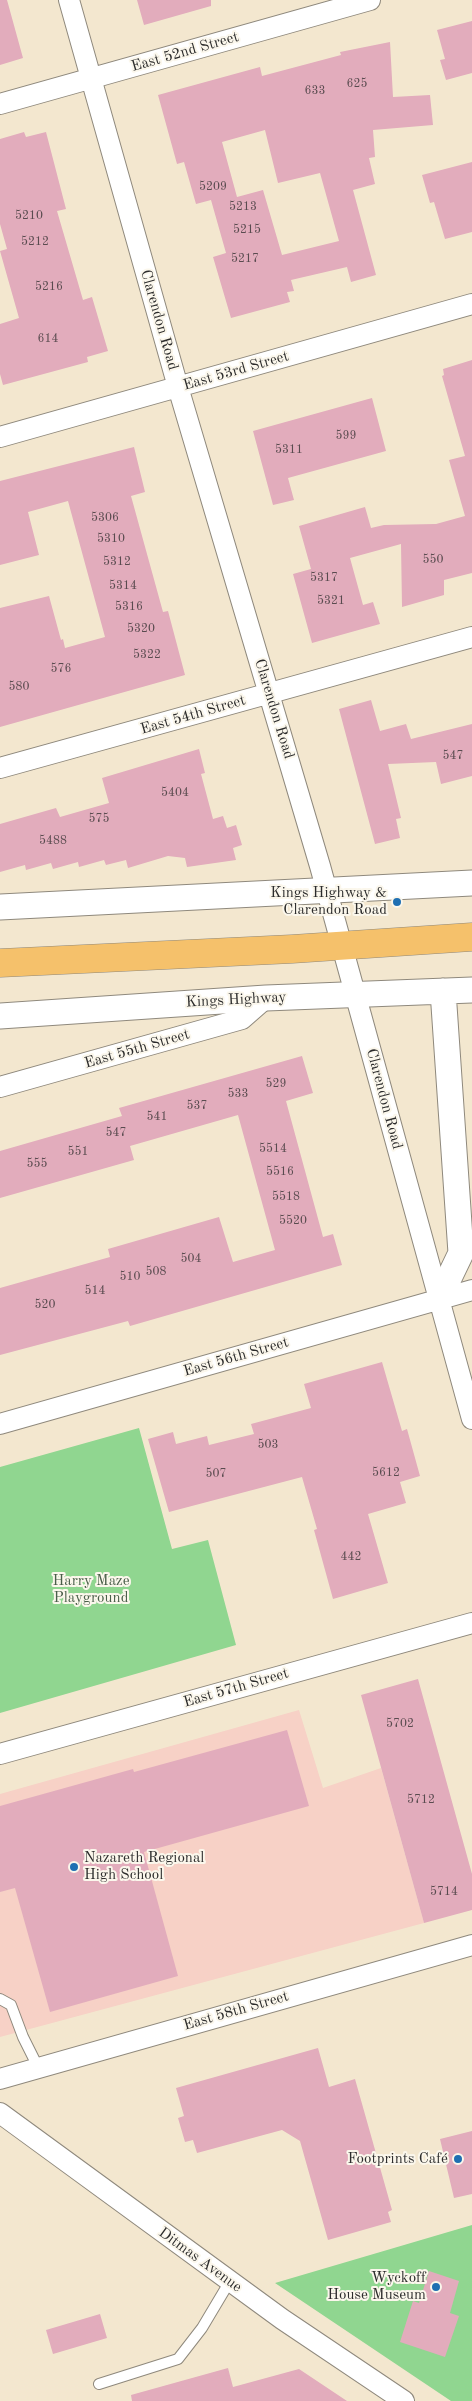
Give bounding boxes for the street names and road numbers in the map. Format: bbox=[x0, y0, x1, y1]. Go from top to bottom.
street label: East 52nd Street bbox=[129, 28, 241, 76]
street label: Clarendon Road bbox=[136, 268, 182, 372]
street label: East 53rd Street bbox=[181, 347, 291, 395]
street label: Clarendon Road bbox=[250, 657, 298, 761]
street label: East 54th Street bbox=[138, 691, 248, 739]
street label: Kings Highway bbox=[185, 988, 287, 1012]
street label: East 55th Street bbox=[82, 1025, 192, 1073]
street label: Clarendon Road bbox=[362, 1047, 406, 1151]
street label: East 56th Street bbox=[181, 1333, 291, 1381]
street label: East 57th Street bbox=[181, 1664, 291, 1712]
street label: East 58th Street bbox=[181, 1987, 291, 2035]
street label: Ditmas Avenue bbox=[155, 2224, 245, 2296]

